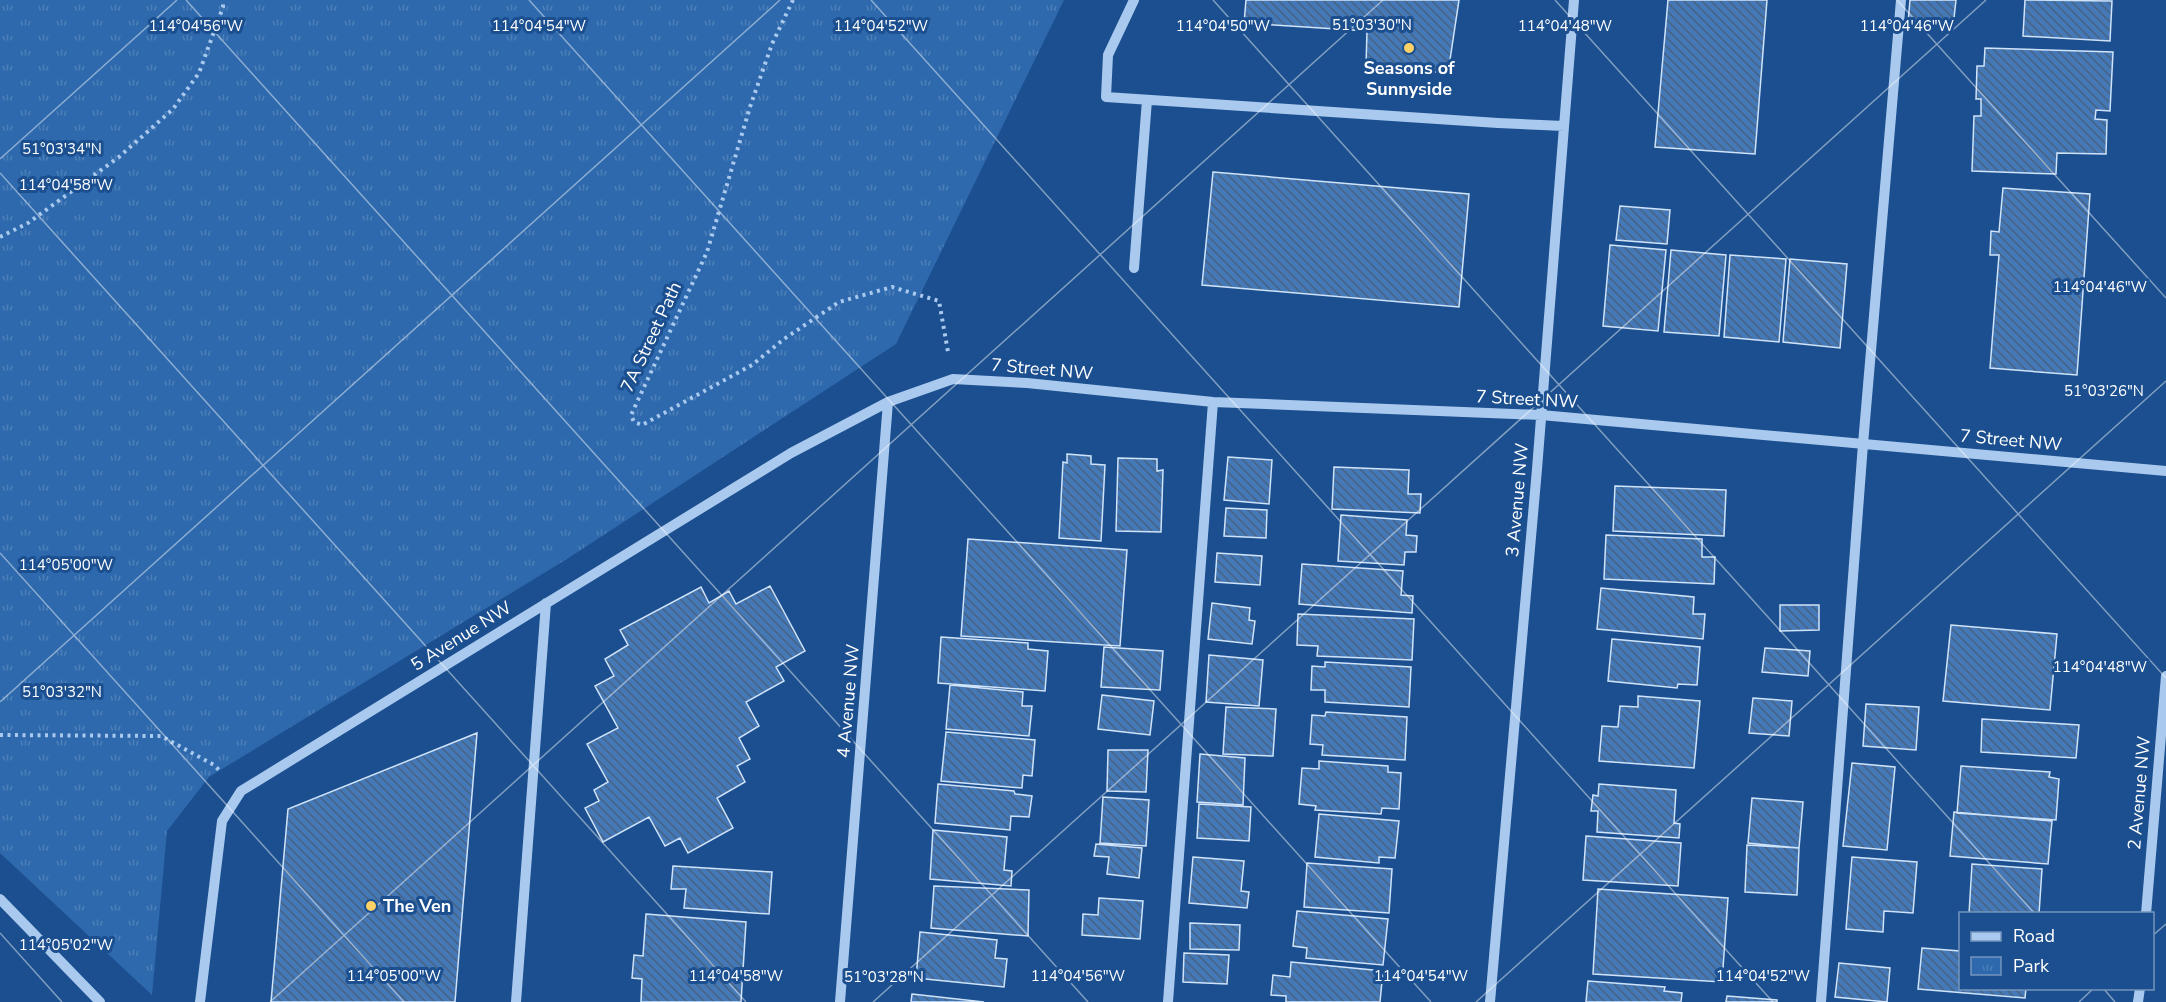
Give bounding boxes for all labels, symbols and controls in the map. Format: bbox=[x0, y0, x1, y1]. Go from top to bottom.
text: 51°03'30"N bbox=[1332, 15, 1412, 35]
text: 114°04'56"W bbox=[149, 16, 244, 36]
text: 114°04'54"W bbox=[492, 16, 587, 36]
text: 114°04'52"W bbox=[834, 16, 929, 36]
text: 114°04'50"W bbox=[1176, 16, 1271, 36]
text: 114°04'48"W bbox=[1518, 16, 1613, 36]
text: 114°04'46"W bbox=[1860, 16, 1955, 36]
marker: Seasons of Sunnyside bbox=[1402, 41, 1416, 55]
place label: Seasons of Sunnyside bbox=[1363, 56, 1455, 101]
text: 51°03'34"N bbox=[22, 139, 102, 159]
text: 114°04'58"W bbox=[19, 175, 114, 195]
text: 114°04'46"W bbox=[2053, 277, 2148, 297]
street label: 7A Street Path bbox=[615, 278, 687, 396]
street label: 7 Street NW bbox=[990, 353, 1094, 385]
text: 51°03'26"N bbox=[2064, 381, 2144, 401]
street label: 7 Street NW bbox=[1475, 384, 1579, 414]
street label: 7 Street NW bbox=[1959, 424, 2063, 456]
street label: 3 Avenue NW bbox=[1500, 442, 1534, 558]
text: 114°05'00"W bbox=[19, 555, 114, 575]
street label: 5 Avenue NW bbox=[406, 595, 516, 677]
street label: 4 Avenue NW bbox=[831, 643, 865, 759]
text: 114°04'48"W bbox=[2053, 657, 2148, 677]
text: 51°03'32"N bbox=[22, 682, 102, 702]
street label: 2 Avenue NW bbox=[2122, 735, 2156, 851]
place label: The Ven bbox=[383, 894, 451, 918]
marker: The Ven bbox=[364, 899, 378, 913]
legend bbox=[1959, 912, 2154, 990]
text: Road bbox=[2013, 924, 2055, 948]
text: 114°05'02"W bbox=[19, 935, 114, 955]
text: Park bbox=[2013, 954, 2050, 978]
text: 114°05'00"W bbox=[347, 966, 442, 986]
text: 114°04'58"W bbox=[689, 966, 784, 986]
text: 114°04'56"W bbox=[1031, 966, 1126, 986]
text: 114°04'54"W bbox=[1374, 966, 1469, 986]
text: 114°04'52"W bbox=[1716, 966, 1811, 986]
text: 51°03'28"N bbox=[844, 967, 924, 987]

